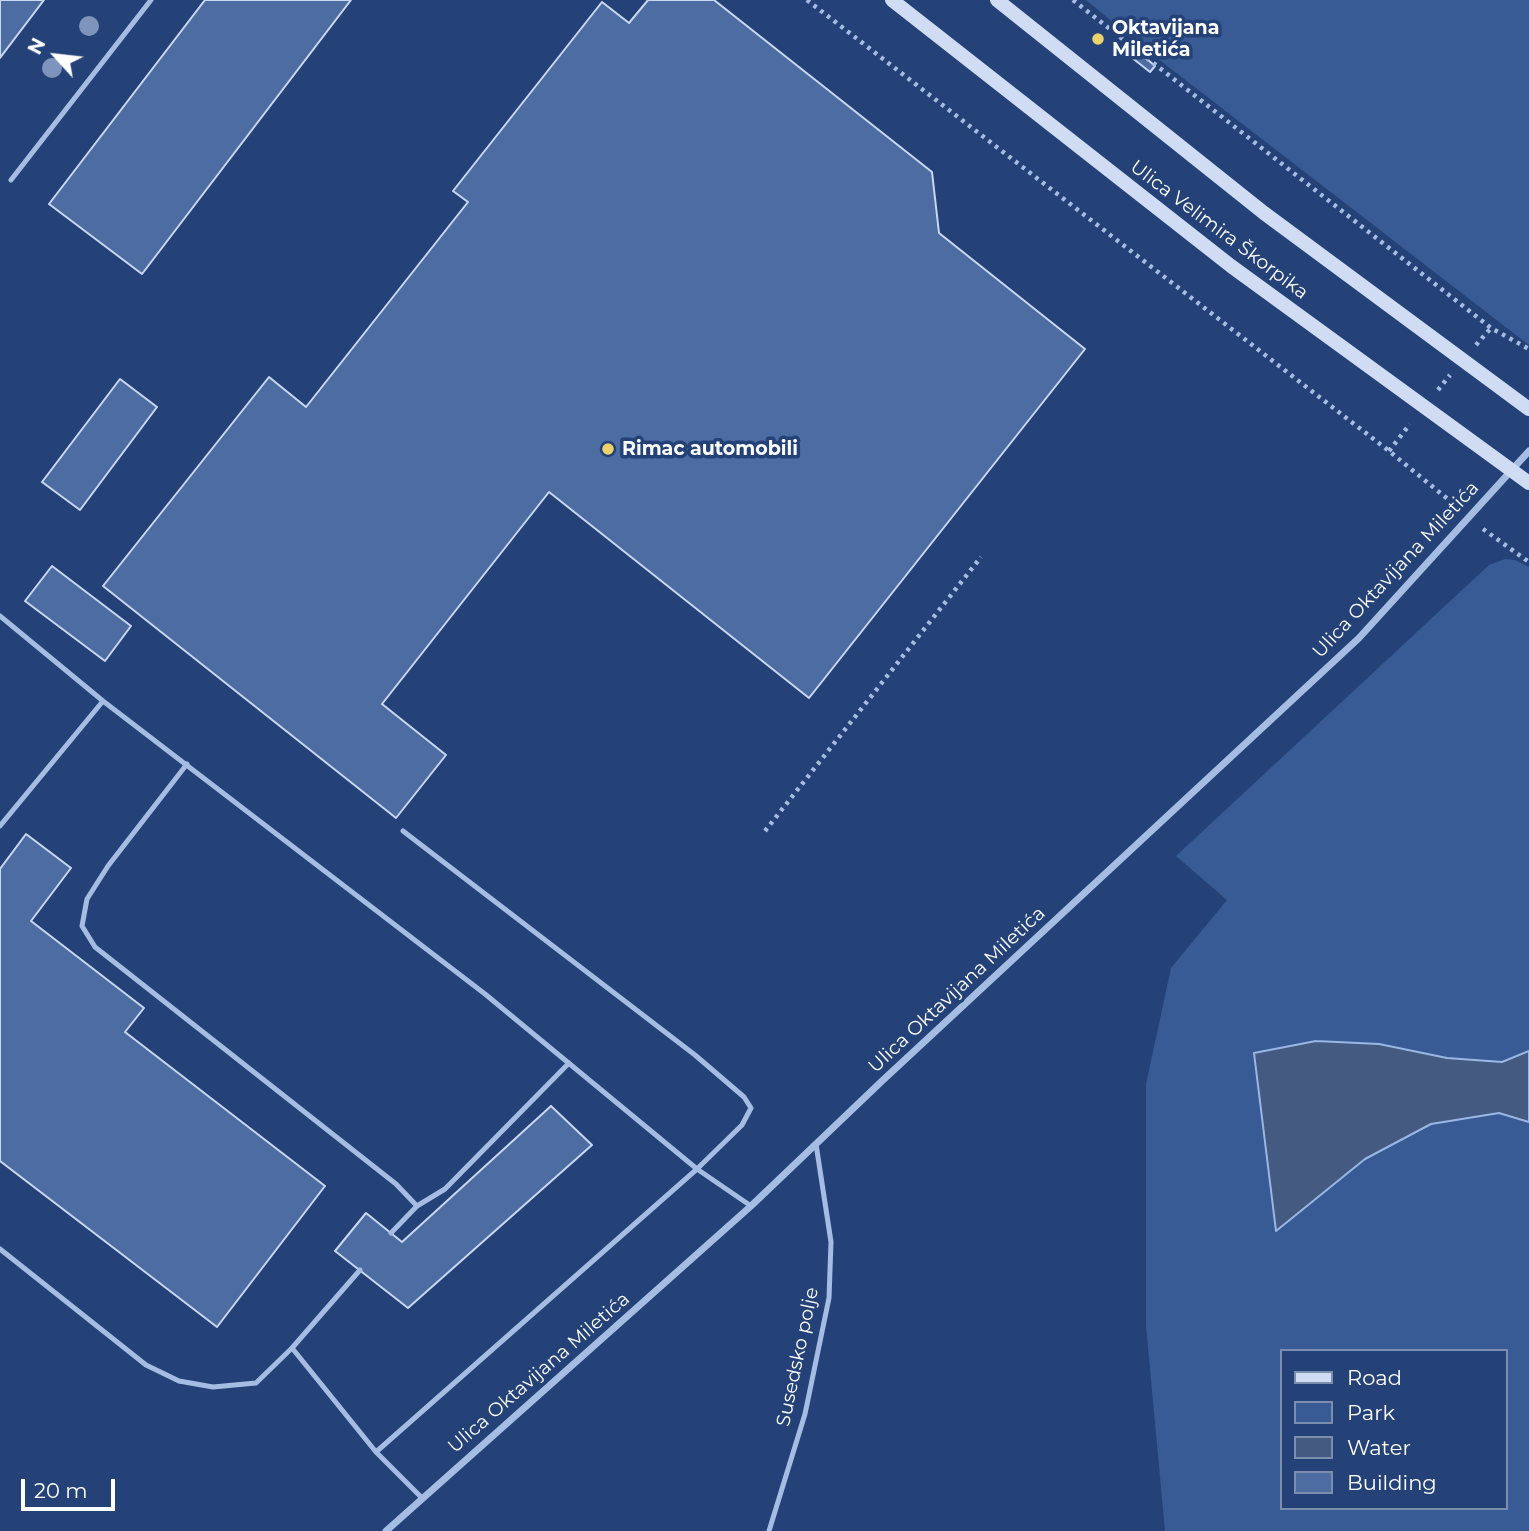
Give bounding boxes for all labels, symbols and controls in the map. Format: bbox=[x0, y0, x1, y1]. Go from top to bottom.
place label: Oktavijana Miletića bbox=[1112, 17, 1219, 61]
north arrow bbox=[21, 21, 91, 91]
marker: Oktavijana Miletića bbox=[1090, 31, 1106, 47]
text: N bbox=[23, 34, 51, 58]
street label: Ulica Velimira Škorpika bbox=[1126, 156, 1312, 304]
place label: Rimac automobili bbox=[622, 438, 798, 460]
marker: Rimac automobili bbox=[600, 441, 616, 457]
street label: Ulica Oktavijana Miletića bbox=[1308, 477, 1484, 663]
street label: Ulica Oktavijana Miletića bbox=[864, 902, 1050, 1078]
street label: Susedsko polje bbox=[772, 1285, 824, 1429]
street label: Ulica Oktavijana Miletića bbox=[444, 1288, 634, 1458]
legend bbox=[1280, 1349, 1508, 1510]
text: Road bbox=[1347, 1365, 1402, 1390]
text: Park bbox=[1347, 1400, 1395, 1425]
text: Water bbox=[1347, 1435, 1411, 1460]
scale bar bbox=[24, 1464, 119, 1508]
text: Building bbox=[1347, 1470, 1437, 1495]
text: 20 m bbox=[34, 1478, 88, 1503]

